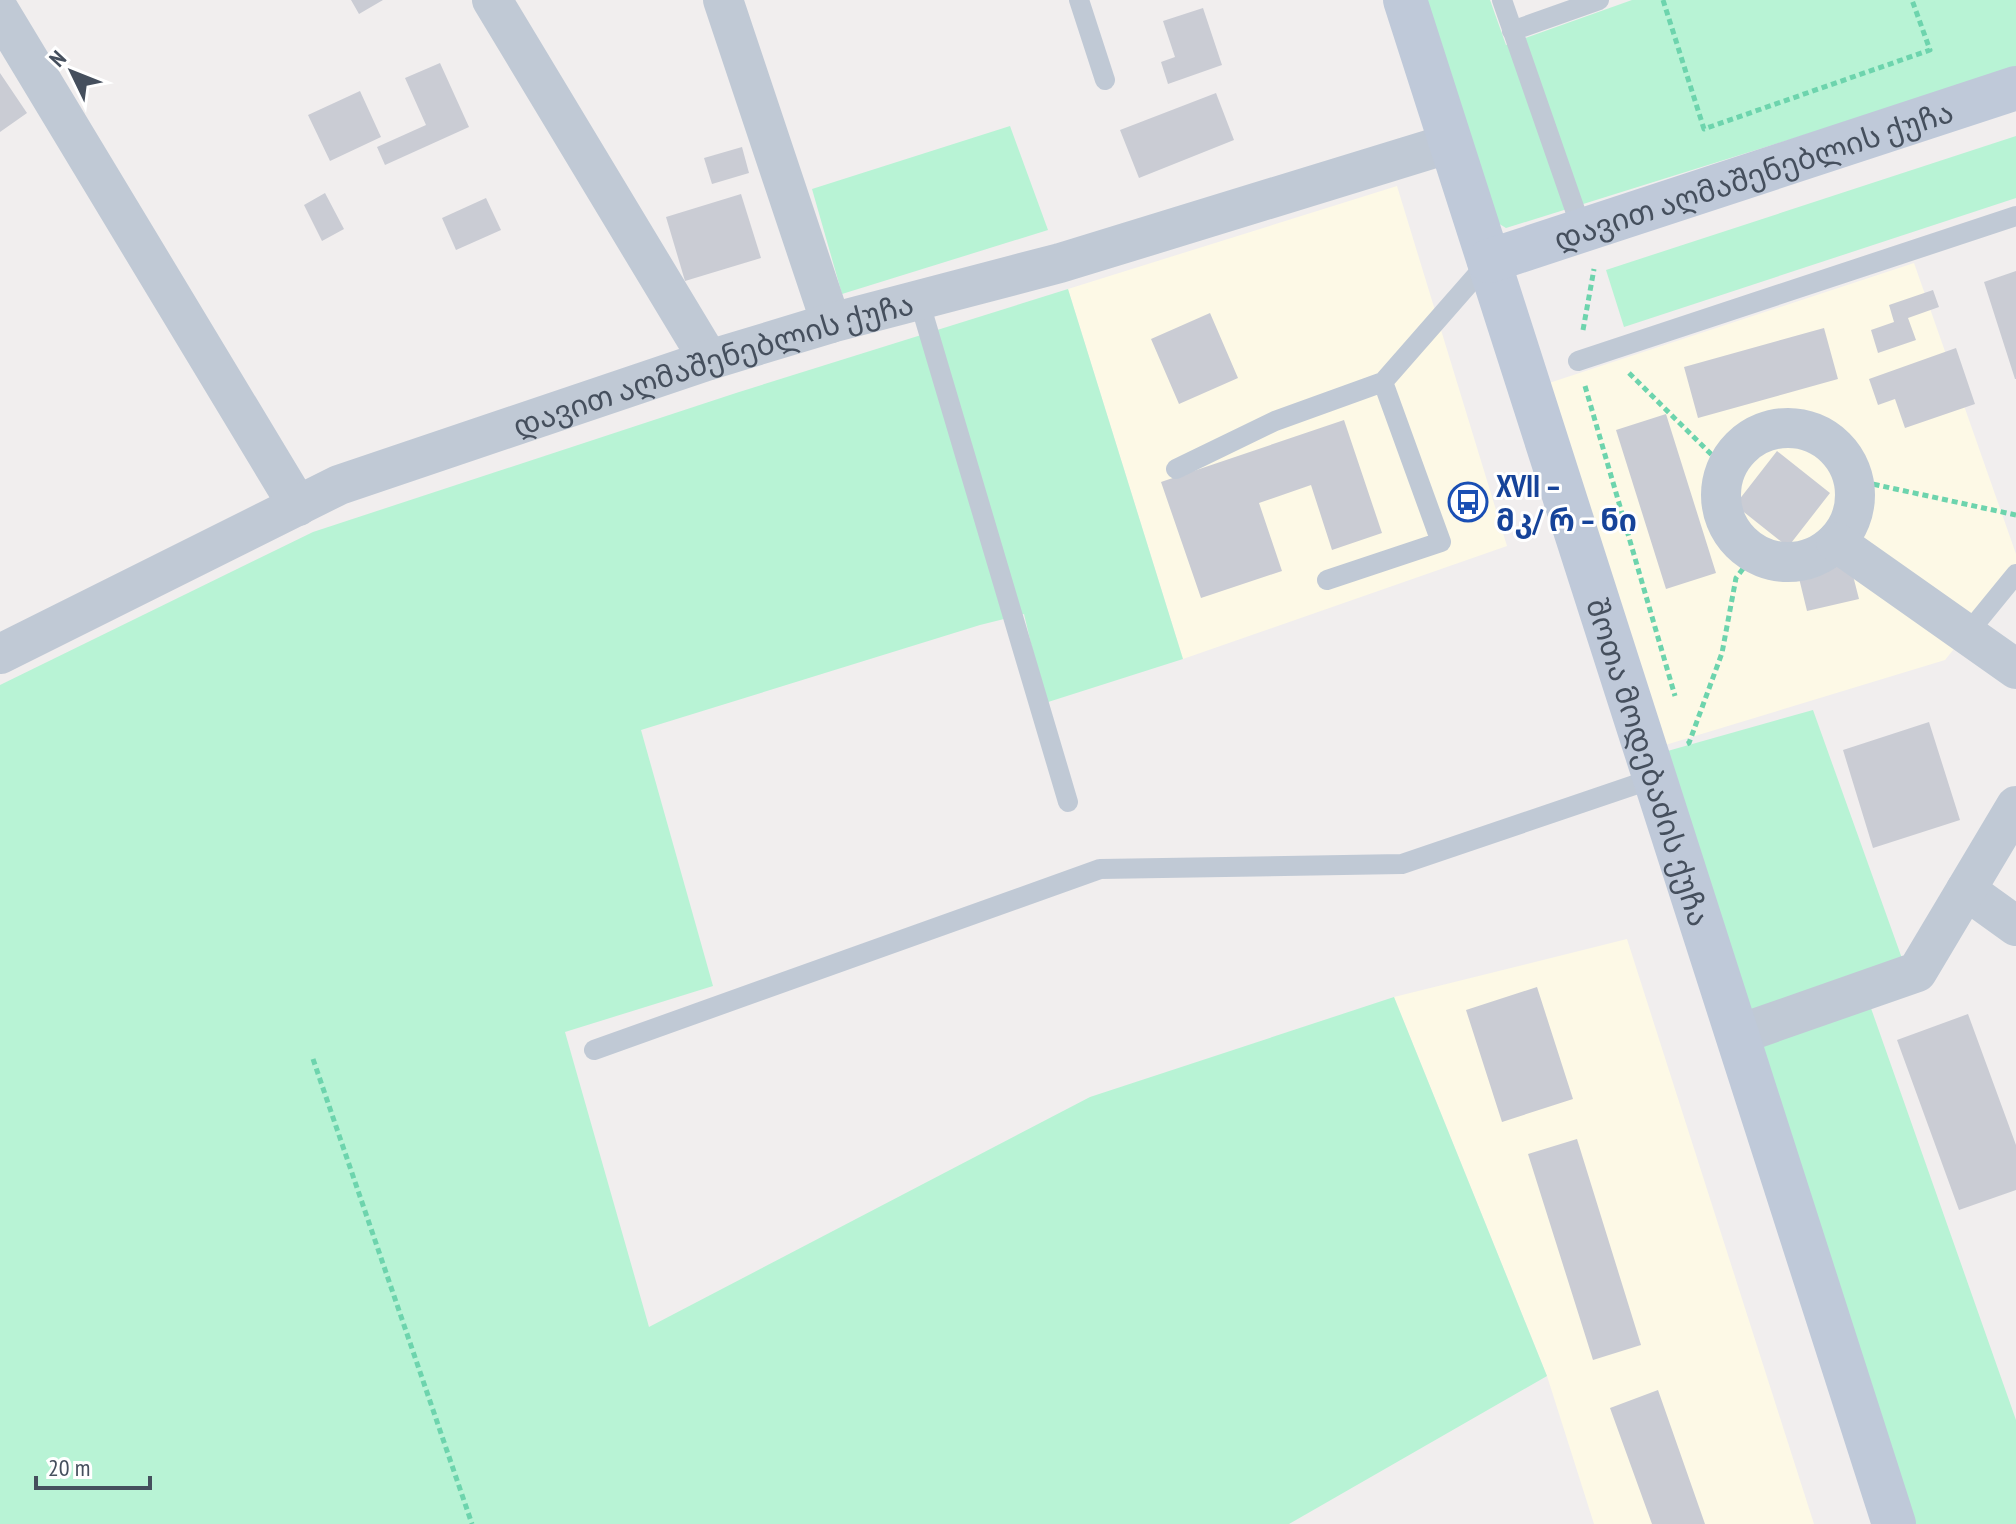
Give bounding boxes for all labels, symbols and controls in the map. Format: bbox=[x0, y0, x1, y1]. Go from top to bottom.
north arrow bbox=[32, 32, 112, 112]
text: N bbox=[43, 44, 72, 72]
street label: დავით აღმაშენებლის ქუჩა bbox=[1549, 91, 1958, 258]
street label: დავით აღმაშენებლის ქუჩა bbox=[507, 283, 917, 444]
place label: XVII – მკ/ რ – ნი bbox=[1496, 466, 1637, 539]
bus stop icon: XVII – მკ/ რ – ნი bbox=[1447, 481, 1489, 523]
street label: შოთა მოდებაძის ქუჩა bbox=[1579, 593, 1720, 931]
scale bar bbox=[36, 1440, 150, 1490]
text: 20 m bbox=[48, 1452, 90, 1483]

